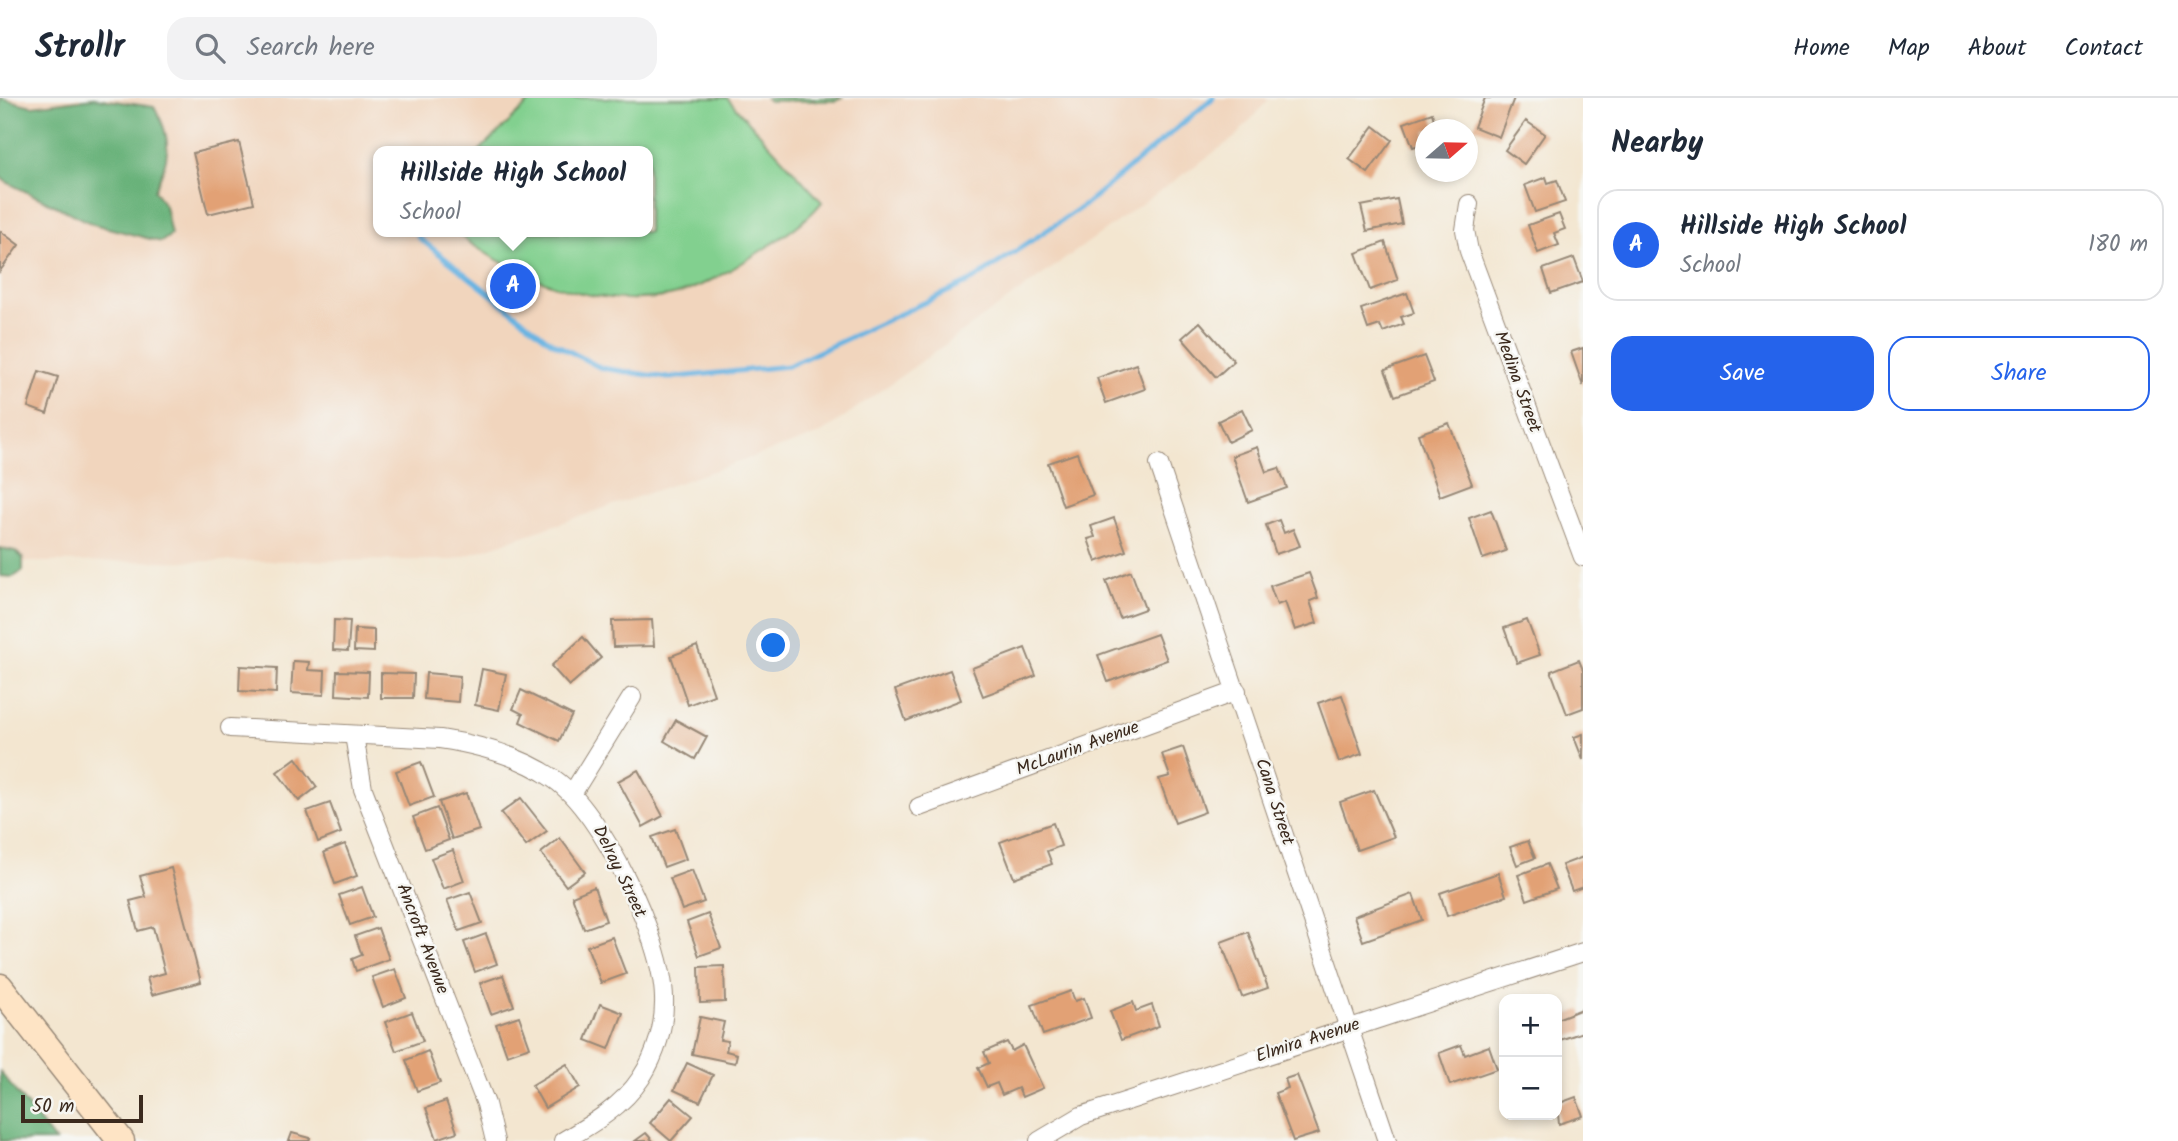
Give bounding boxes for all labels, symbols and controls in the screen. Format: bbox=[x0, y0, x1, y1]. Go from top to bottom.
search box bbox=[167, 17, 657, 80]
text: Strollr bbox=[35, 22, 125, 75]
text: Search here bbox=[247, 27, 375, 69]
icon: search bbox=[191, 29, 229, 67]
text: Home bbox=[1793, 29, 1850, 68]
text: Map bbox=[1888, 29, 1930, 68]
text: About bbox=[1968, 29, 2026, 68]
text: Contact bbox=[2064, 29, 2143, 68]
north arrow bbox=[1415, 119, 1478, 182]
text: Nearby bbox=[1611, 120, 1703, 168]
popup bbox=[373, 146, 653, 237]
text: Hillside High School bbox=[400, 153, 626, 195]
text: School bbox=[400, 195, 461, 231]
text: Hillside High School bbox=[1680, 206, 1906, 248]
text: A bbox=[1629, 227, 1643, 263]
text: 180 m bbox=[2088, 227, 2148, 263]
text: School bbox=[1680, 248, 1741, 284]
pin: A bbox=[490, 260, 536, 312]
street label: Medina Street bbox=[1485, 327, 1549, 438]
button: Save bbox=[1611, 336, 1874, 411]
button: Share bbox=[1888, 336, 2150, 411]
your location bbox=[756, 628, 790, 662]
street label: McLaurin Avenue bbox=[1012, 713, 1144, 785]
street label: Cana Street bbox=[1246, 755, 1302, 850]
street label: Delray Street bbox=[584, 821, 654, 924]
street label: Ancroft Avenue bbox=[388, 879, 456, 999]
map controls bbox=[1499, 994, 1562, 1120]
button: + bbox=[1499, 994, 1562, 1057]
street label: Elmira Avenue bbox=[1252, 1010, 1364, 1072]
button: − bbox=[1499, 1057, 1562, 1120]
scale bar bbox=[21, 1092, 144, 1124]
text: 50 m bbox=[32, 1092, 74, 1122]

